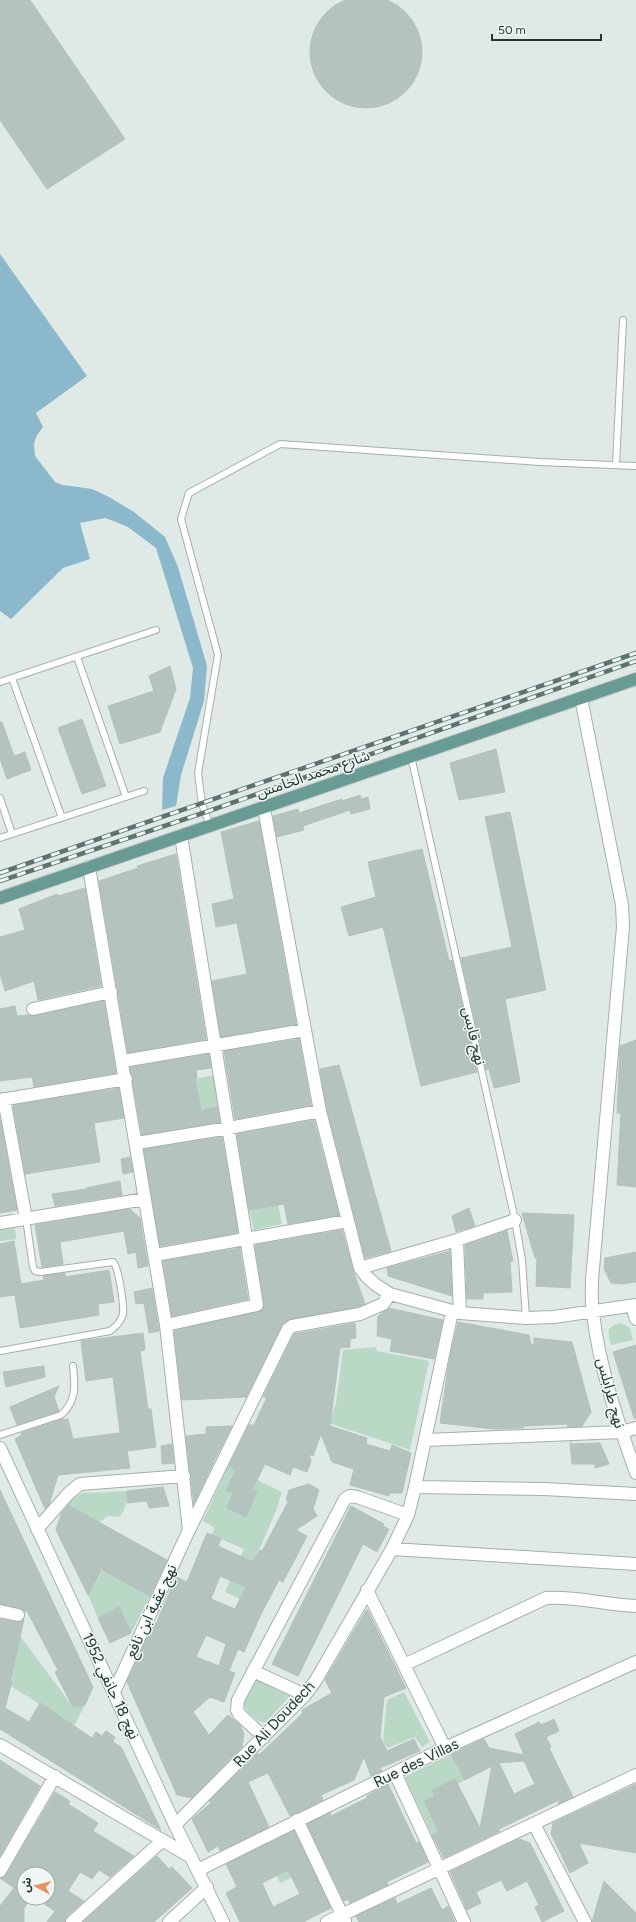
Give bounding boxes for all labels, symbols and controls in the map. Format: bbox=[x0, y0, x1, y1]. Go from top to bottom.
scale bar bbox=[492, 16, 601, 42]
text: 50 m bbox=[498, 23, 526, 37]
street label: شارع محمد الخامس bbox=[254, 746, 373, 805]
street label: نهج قابس bbox=[456, 1005, 489, 1068]
street label: نهج طرابلس bbox=[590, 1356, 629, 1431]
street label: نهج عقبة ابن نافع bbox=[121, 1561, 183, 1662]
street label: نهج 18 جانفي 1952 bbox=[76, 1630, 144, 1743]
street label: Rue Ali Doudech bbox=[230, 1677, 318, 1771]
street label: Rue des Villas bbox=[371, 1735, 461, 1791]
north arrow bbox=[16, 1866, 56, 1906]
text: ش bbox=[19, 1877, 34, 1893]

